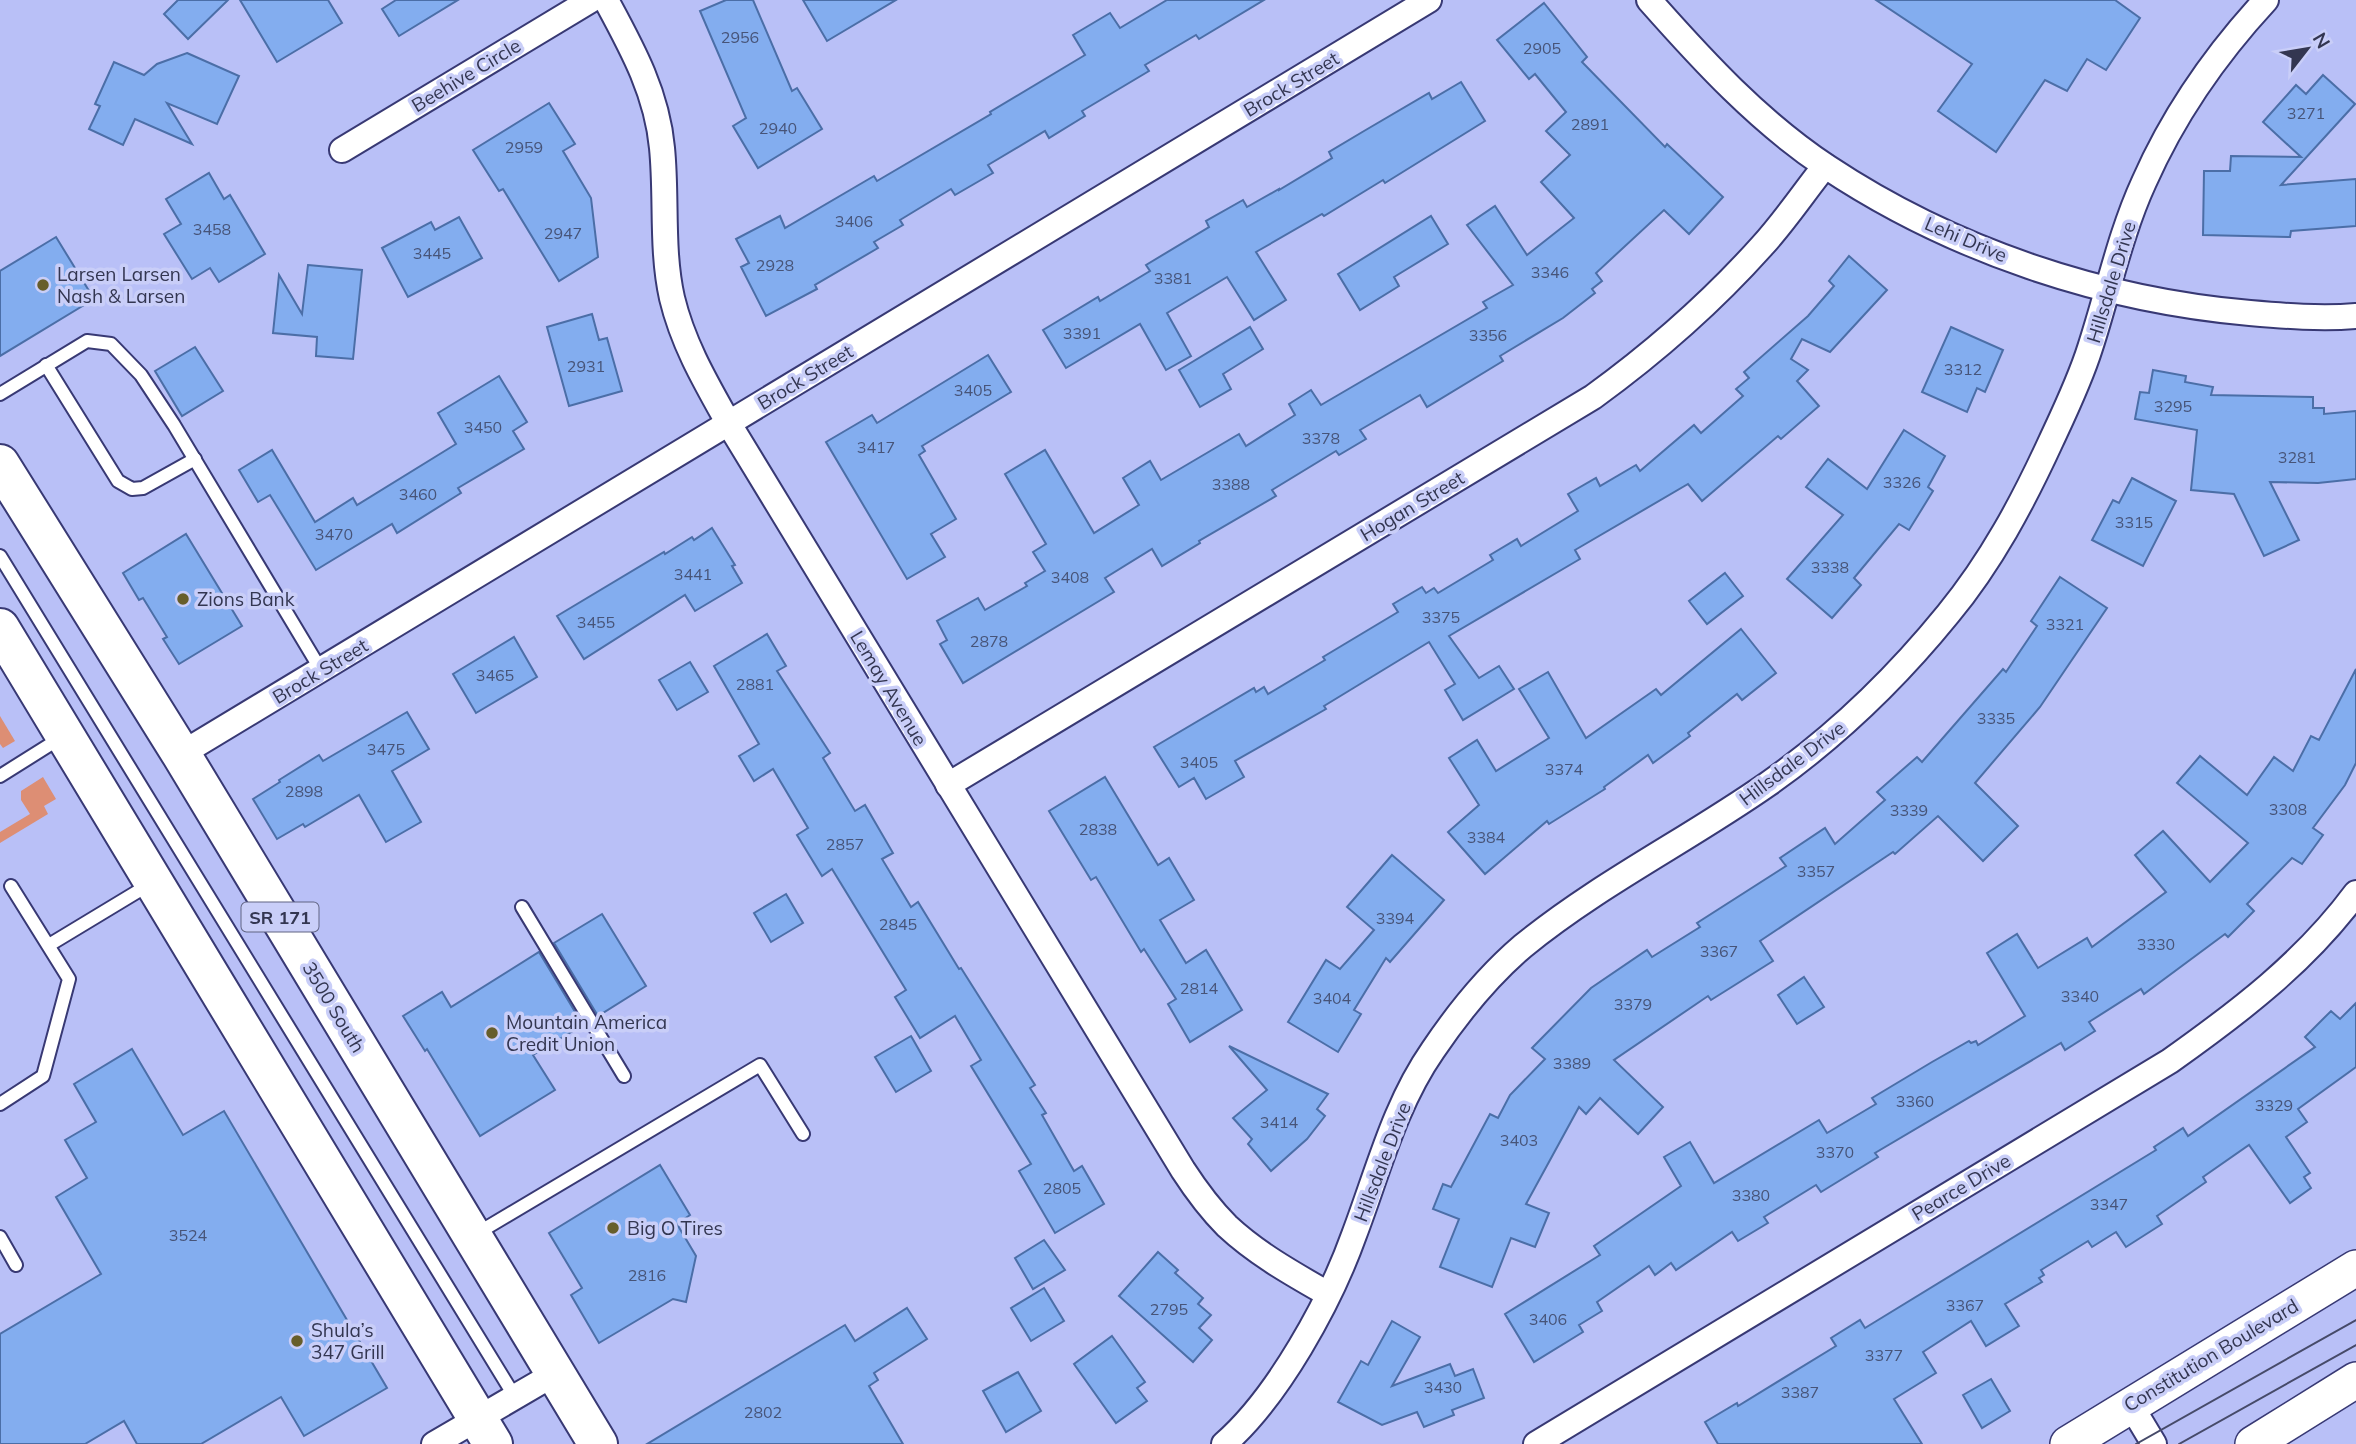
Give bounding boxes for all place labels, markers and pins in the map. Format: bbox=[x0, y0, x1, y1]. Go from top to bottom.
place label: Larsen Larsen Nash & Larsen bbox=[57, 262, 185, 308]
marker: Larsen Larsen Nash & Larsen bbox=[35, 277, 51, 293]
place label: Zions Bank bbox=[197, 587, 295, 611]
marker: Zions Bank bbox=[175, 591, 191, 607]
place label: Mountain America Credit Union bbox=[506, 1010, 667, 1056]
marker: Mountain America Credit Union bbox=[484, 1025, 500, 1041]
place label: Big O Tires bbox=[627, 1216, 723, 1240]
marker: Big O Tires bbox=[605, 1220, 621, 1236]
place label: Shula’s 347 Grill bbox=[311, 1318, 385, 1364]
marker: Shula’s 347 Grill bbox=[289, 1333, 305, 1349]

